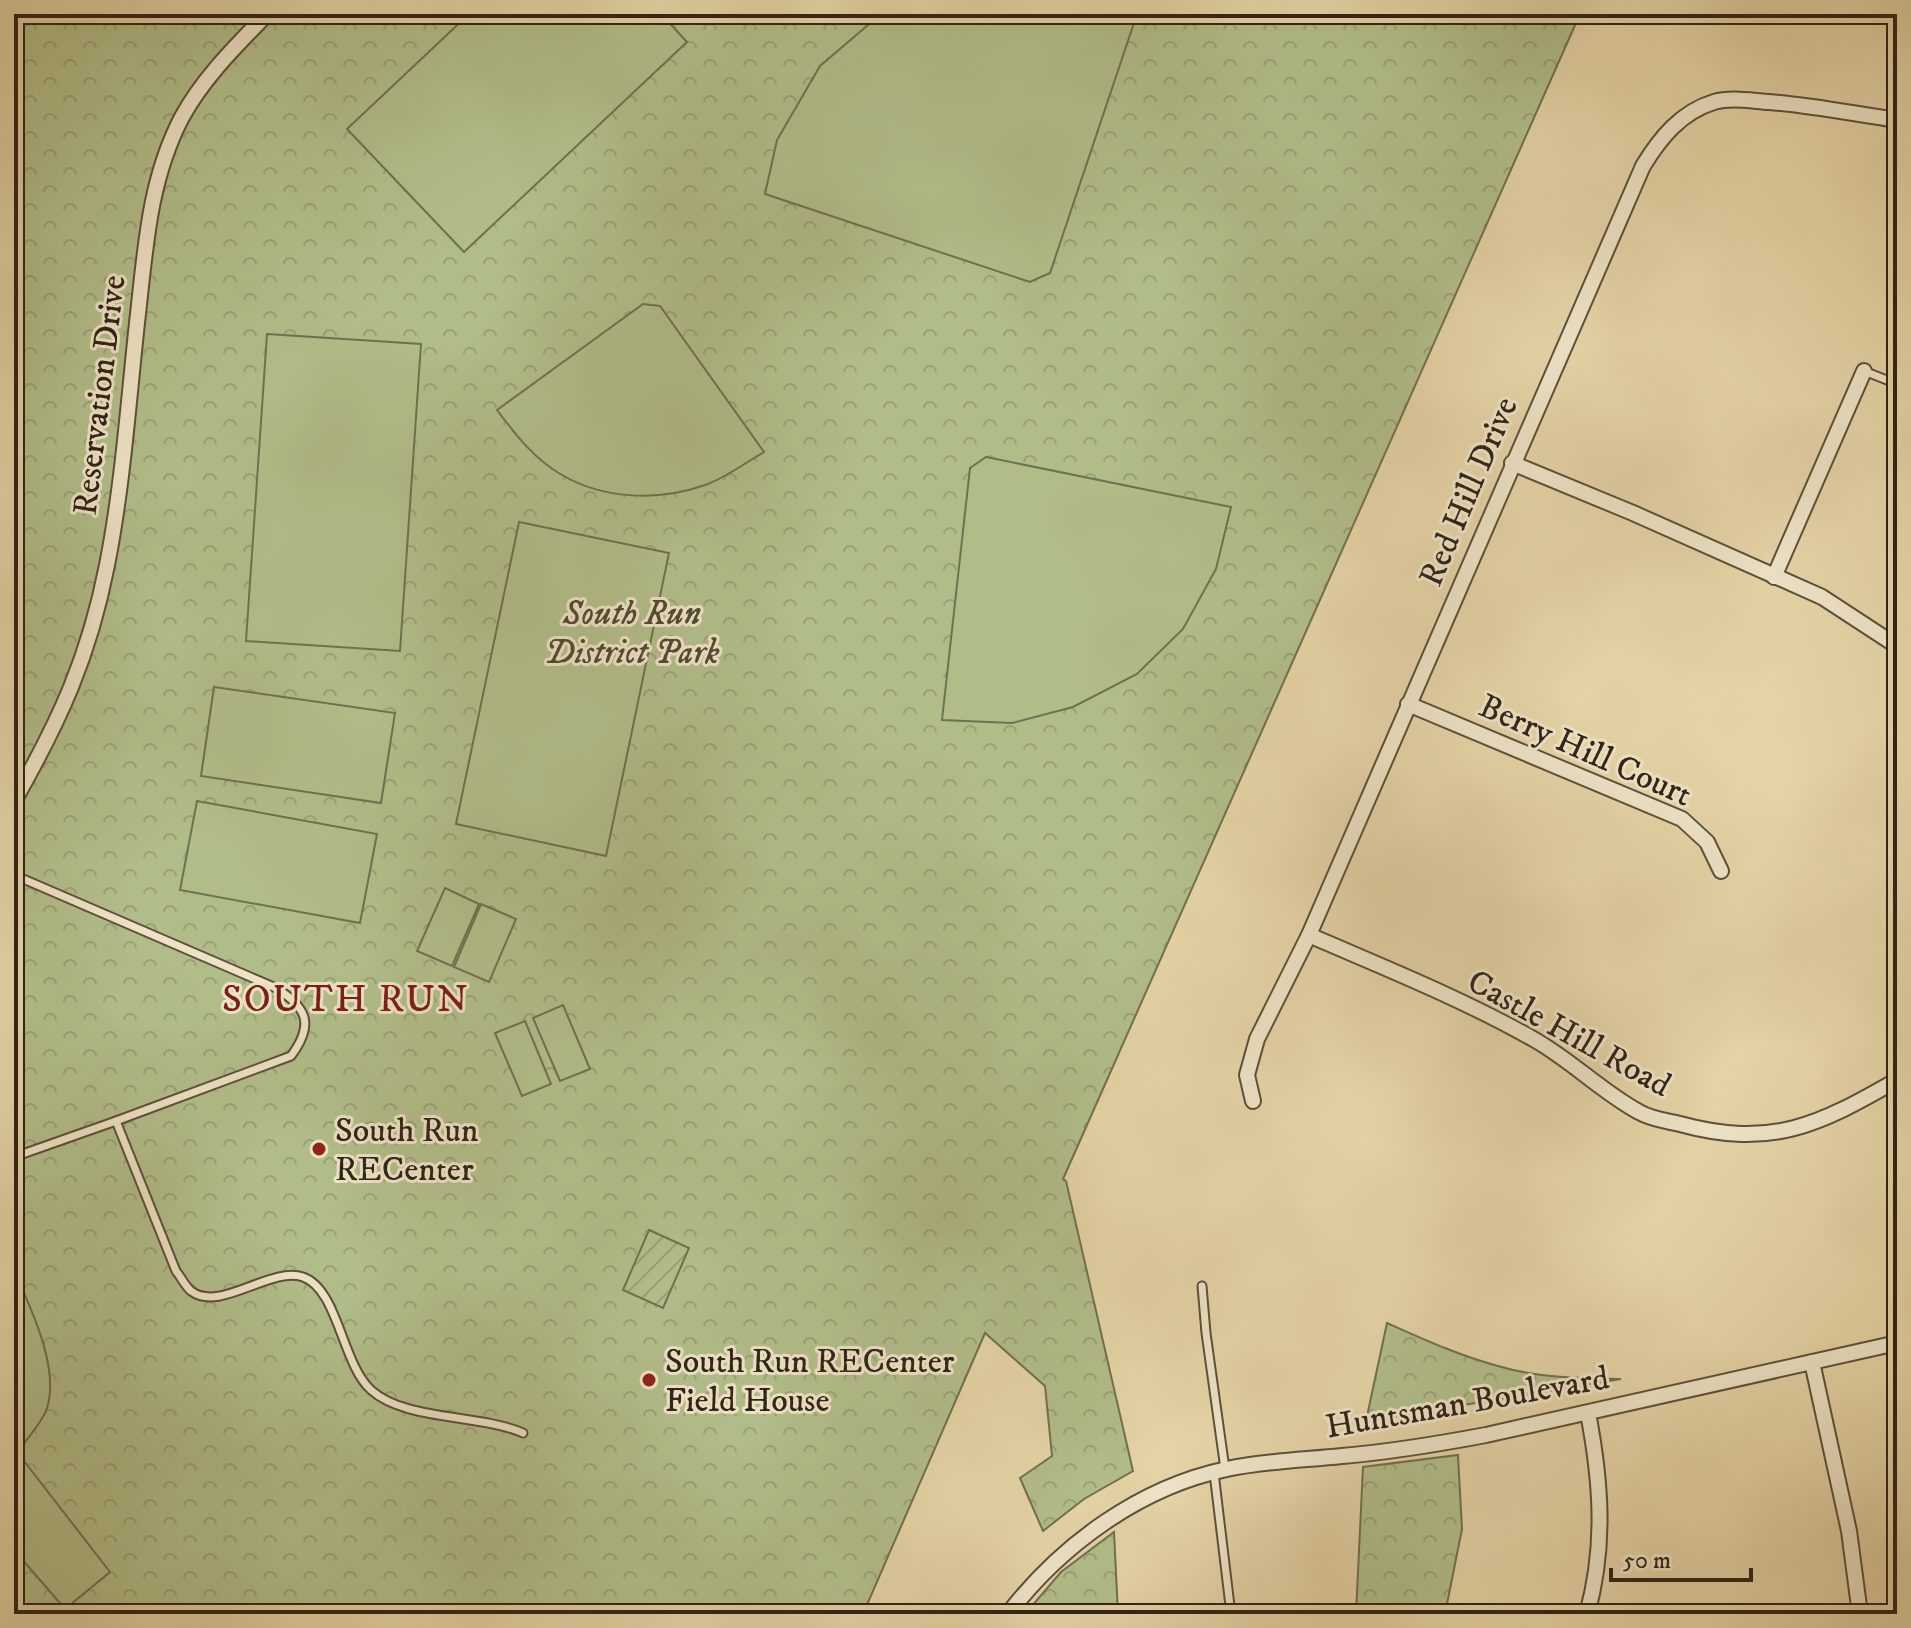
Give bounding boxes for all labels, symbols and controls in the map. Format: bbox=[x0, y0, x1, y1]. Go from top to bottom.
street label: Reservation Drive bbox=[64, 273, 136, 518]
street label: Red Hill Drive bbox=[1410, 391, 1528, 593]
park label: South Run District Park bbox=[545, 593, 720, 674]
street label: Berry Hill Court bbox=[1472, 685, 1698, 817]
street label: Castle Hill Road bbox=[1460, 961, 1678, 1107]
district label: SOUTH RUN bbox=[222, 976, 470, 1024]
place label: South Run RECenter bbox=[335, 1110, 479, 1191]
marker: South Run RECenter bbox=[310, 1140, 328, 1158]
place label: South Run RECenter Field House bbox=[665, 1341, 955, 1422]
street label: Huntsman Boulevard bbox=[1322, 1357, 1612, 1449]
marker: South Run RECenter Field House bbox=[640, 1371, 658, 1389]
scale bar bbox=[1611, 1532, 1751, 1582]
text: 50 m bbox=[1623, 1546, 1671, 1576]

